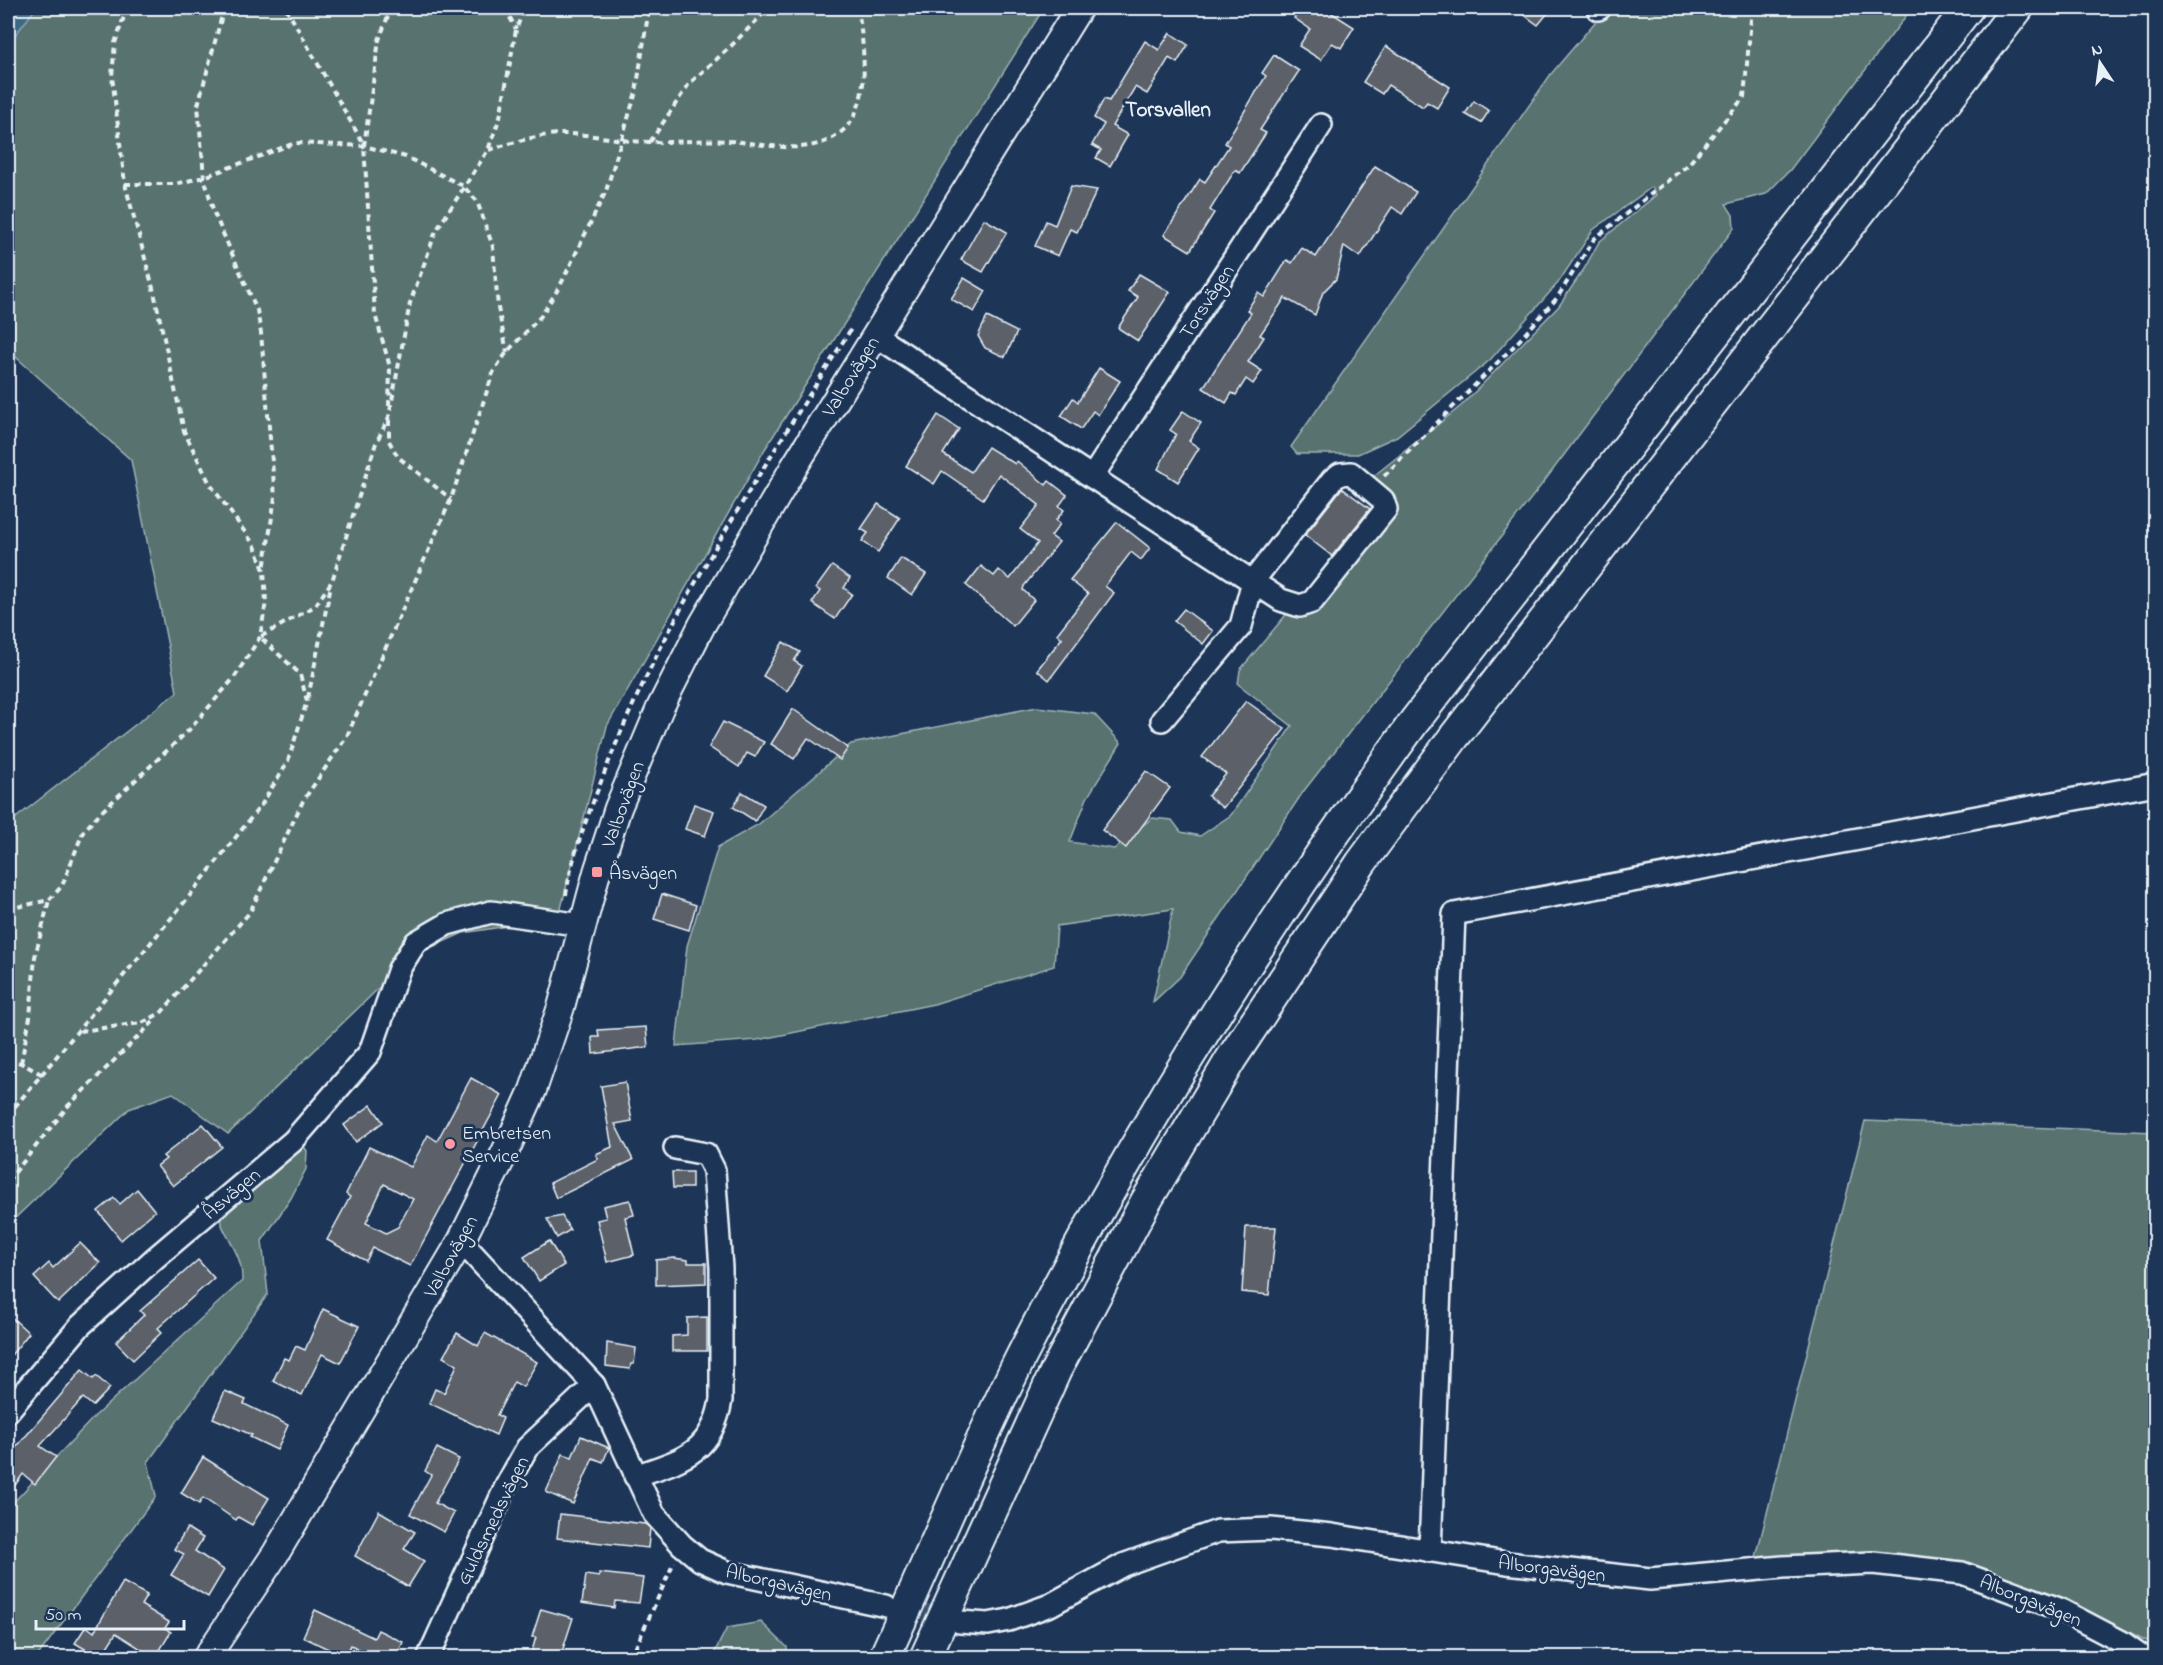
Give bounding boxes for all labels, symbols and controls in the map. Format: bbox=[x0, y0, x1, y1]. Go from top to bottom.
north arrow bbox=[2070, 33, 2130, 93]
text: N bbox=[2089, 37, 2105, 63]
district label: Torsvallen bbox=[1125, 96, 1211, 126]
street label: Torsvägen bbox=[1173, 260, 1244, 346]
street label: Valbovägen bbox=[815, 331, 889, 425]
street label: Valbovägen bbox=[595, 757, 654, 853]
place label: Åsvägen bbox=[609, 860, 677, 890]
marker: Åsvägen bbox=[590, 865, 604, 879]
place label: Embretsen Service bbox=[462, 1120, 551, 1172]
marker: Embretsen Service bbox=[443, 1137, 457, 1151]
street label: Åsvägen bbox=[197, 1162, 269, 1229]
street label: Valbovägen bbox=[417, 1211, 488, 1305]
street label: Guldsmedsvägen bbox=[450, 1452, 539, 1591]
street label: Alborgavägen bbox=[1496, 1549, 1607, 1592]
street label: Alborgavägen bbox=[722, 1558, 835, 1612]
street label: Alborgavägen bbox=[1974, 1569, 2086, 1637]
scale bar bbox=[36, 1593, 184, 1631]
text: 50 m bbox=[45, 1603, 82, 1629]

